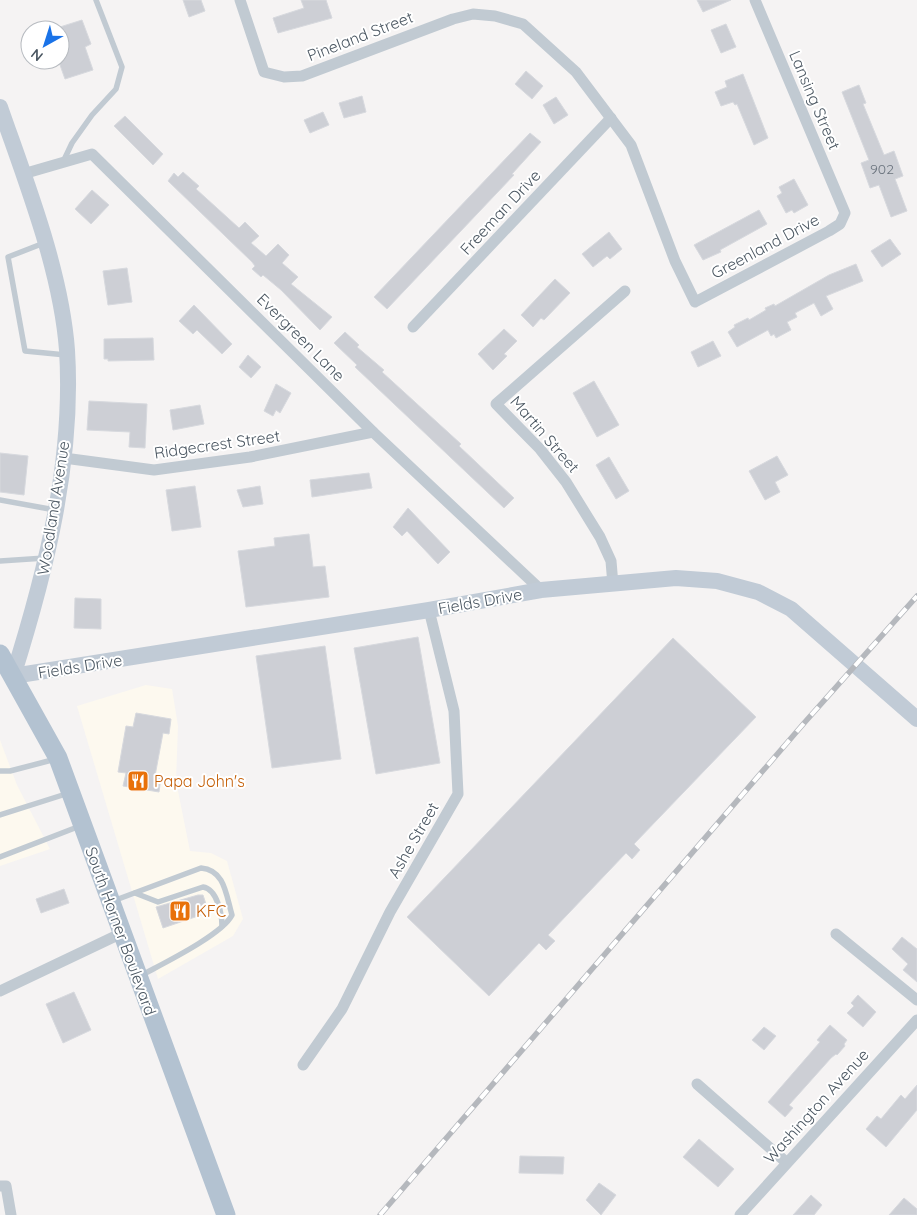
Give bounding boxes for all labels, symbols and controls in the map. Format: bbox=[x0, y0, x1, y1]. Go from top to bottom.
street label: Pineland Street bbox=[304, 7, 416, 65]
north arrow bbox=[20, 20, 70, 70]
text: N bbox=[27, 45, 46, 65]
street label: Lansing Street bbox=[785, 47, 845, 153]
house number: 902 bbox=[870, 160, 894, 178]
street label: Freeman Drive bbox=[455, 165, 545, 259]
street label: Greenland Drive bbox=[708, 209, 822, 283]
street label: Evergreen Lane bbox=[253, 289, 349, 385]
street label: Martin Street bbox=[506, 391, 584, 477]
street label: Ridgecrest Street bbox=[153, 425, 281, 463]
street label: Woodland Avenue bbox=[33, 439, 73, 577]
street label: Fields Drive bbox=[436, 584, 524, 618]
street label: Fields Drive bbox=[36, 649, 124, 683]
restaurant icon: Papa John's bbox=[126, 769, 150, 793]
place label: Papa John's bbox=[154, 771, 245, 791]
street label: Ashe Street bbox=[383, 799, 443, 881]
street label: South Horner Boulevard bbox=[81, 844, 161, 1018]
restaurant icon: KFC bbox=[168, 899, 192, 923]
place label: KFC bbox=[196, 901, 226, 921]
street label: Washington Avenue bbox=[759, 1044, 873, 1168]

